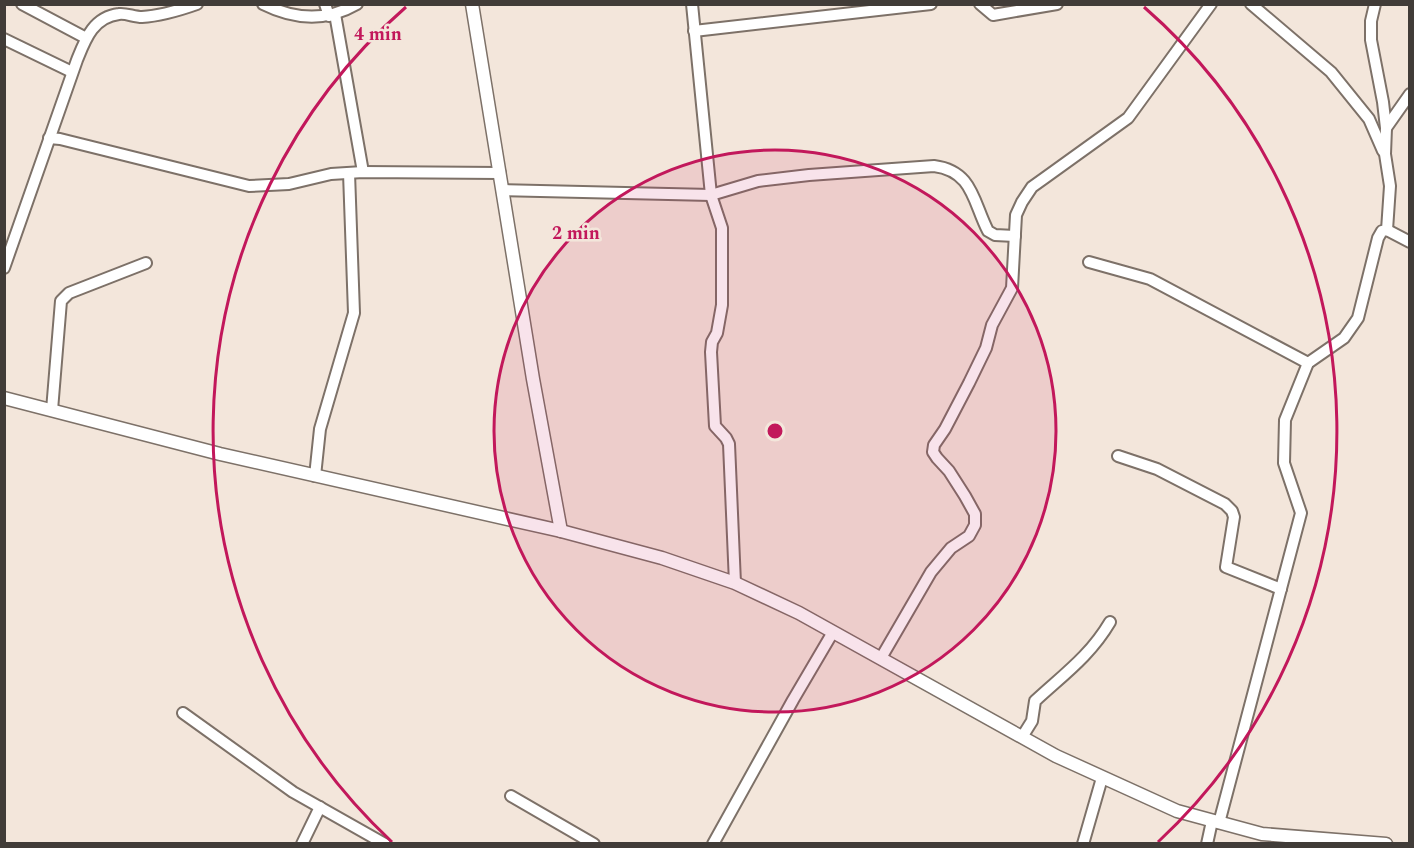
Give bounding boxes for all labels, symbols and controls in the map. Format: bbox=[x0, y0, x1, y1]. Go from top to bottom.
text: 4 min bbox=[354, 21, 402, 48]
text: 2 min bbox=[552, 220, 600, 247]
centre of rings bbox=[765, 421, 785, 441]

